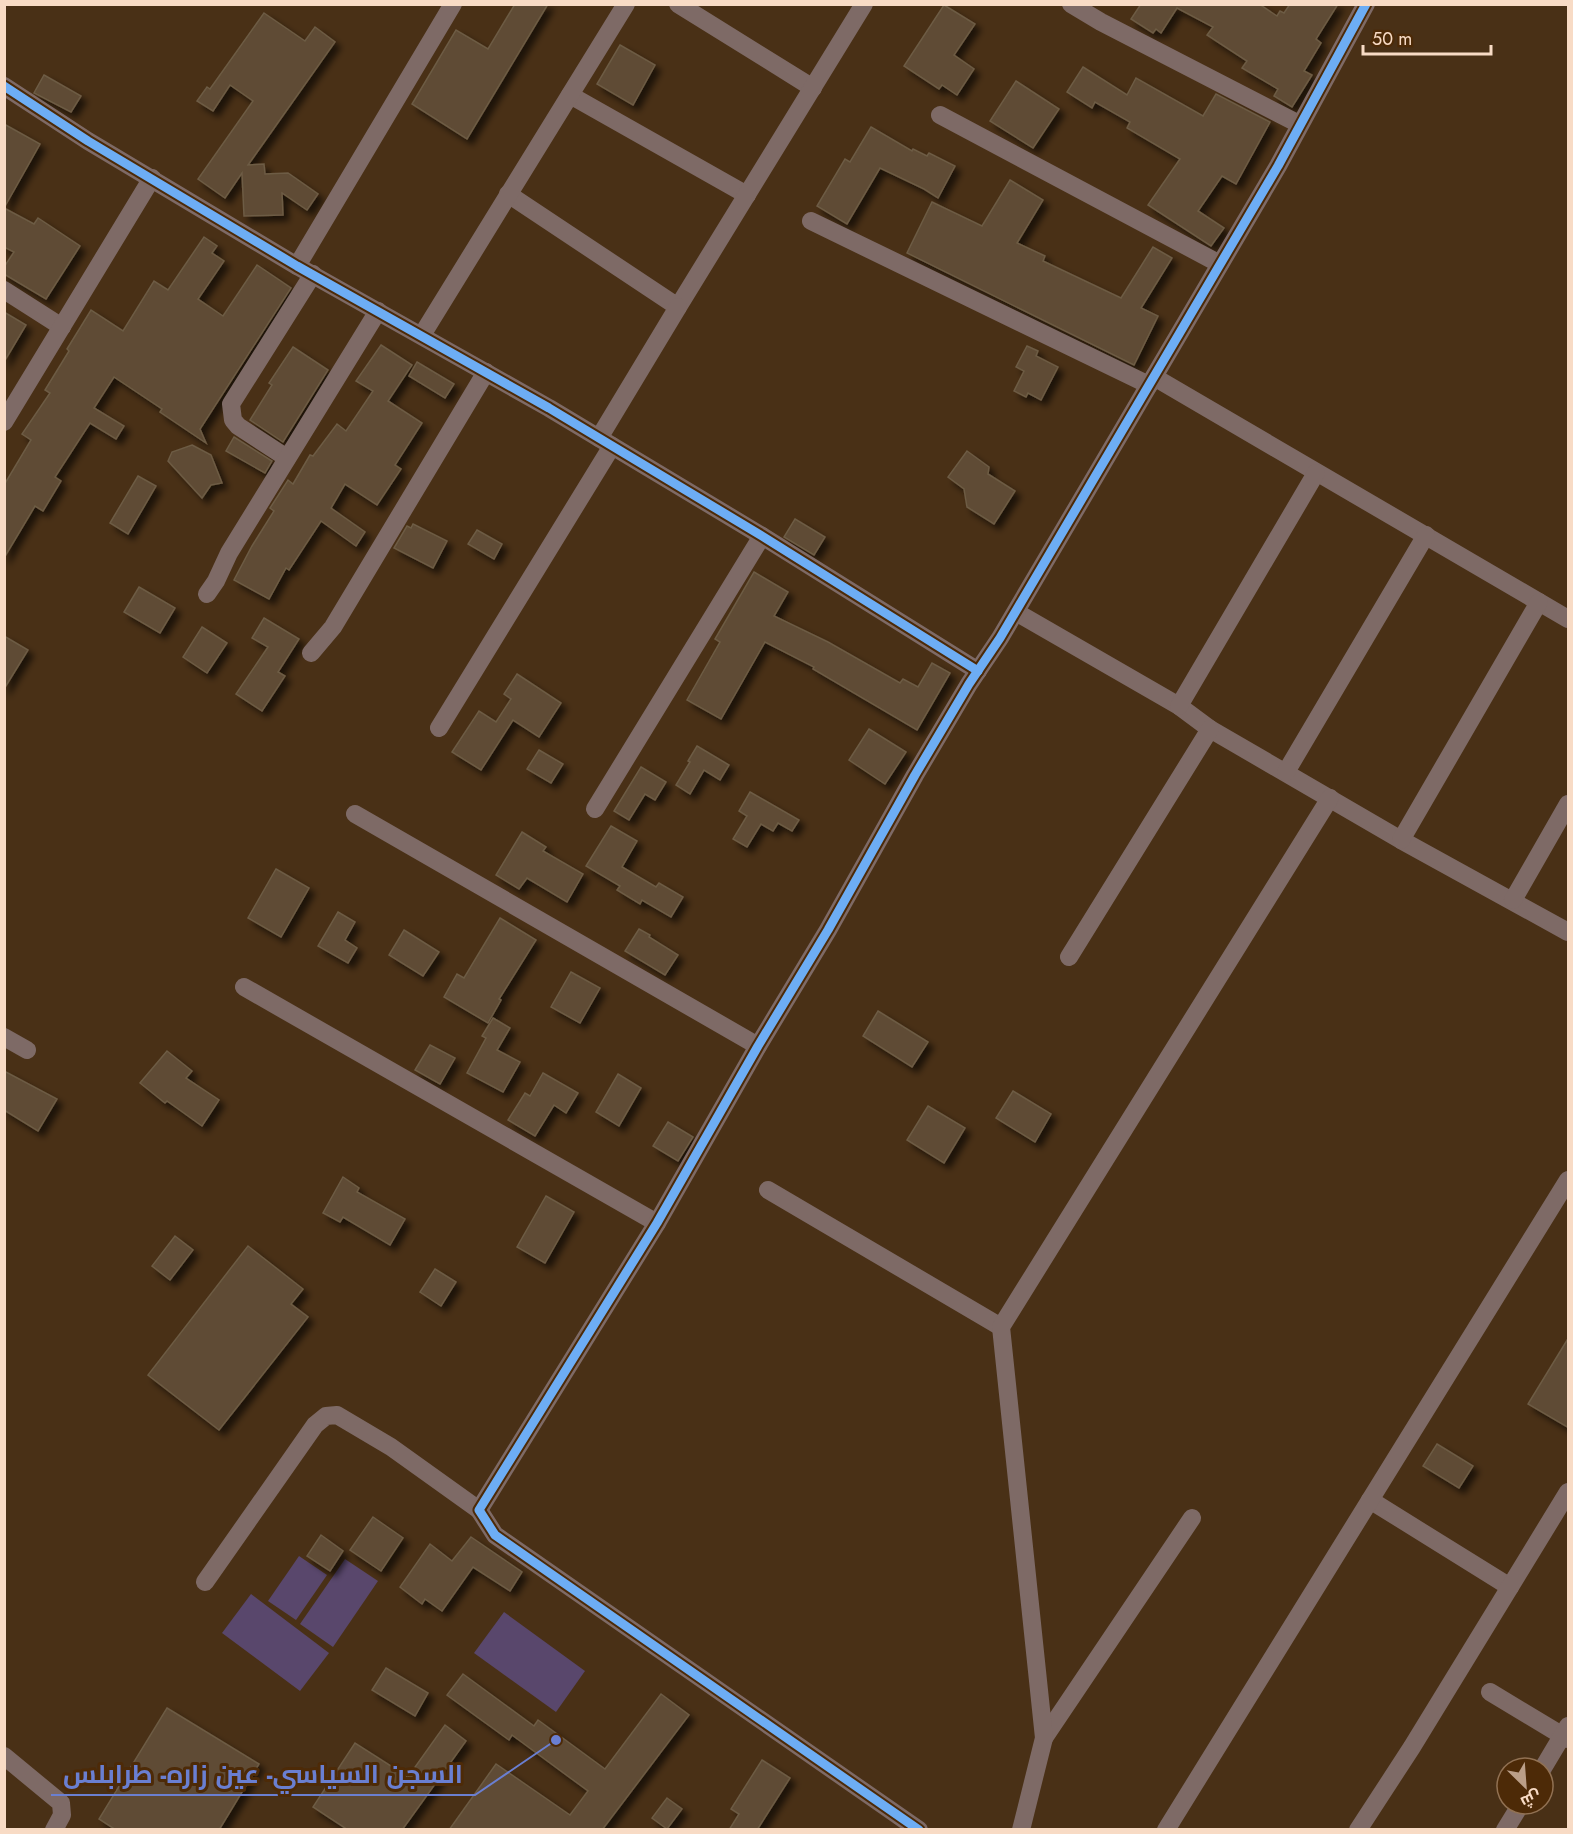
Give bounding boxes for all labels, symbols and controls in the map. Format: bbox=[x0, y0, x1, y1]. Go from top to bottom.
scale bar bbox=[1363, 18, 1490, 56]
text: 50 m bbox=[1372, 26, 1412, 52]
callout: السجن السياسي- عين زاره- طرابلس bbox=[51, 1751, 475, 1795]
text: السجن السياسي- عين زاره- طرابلس bbox=[63, 1755, 463, 1794]
north arrow bbox=[1495, 1756, 1555, 1816]
text: ش bbox=[1517, 1784, 1545, 1814]

